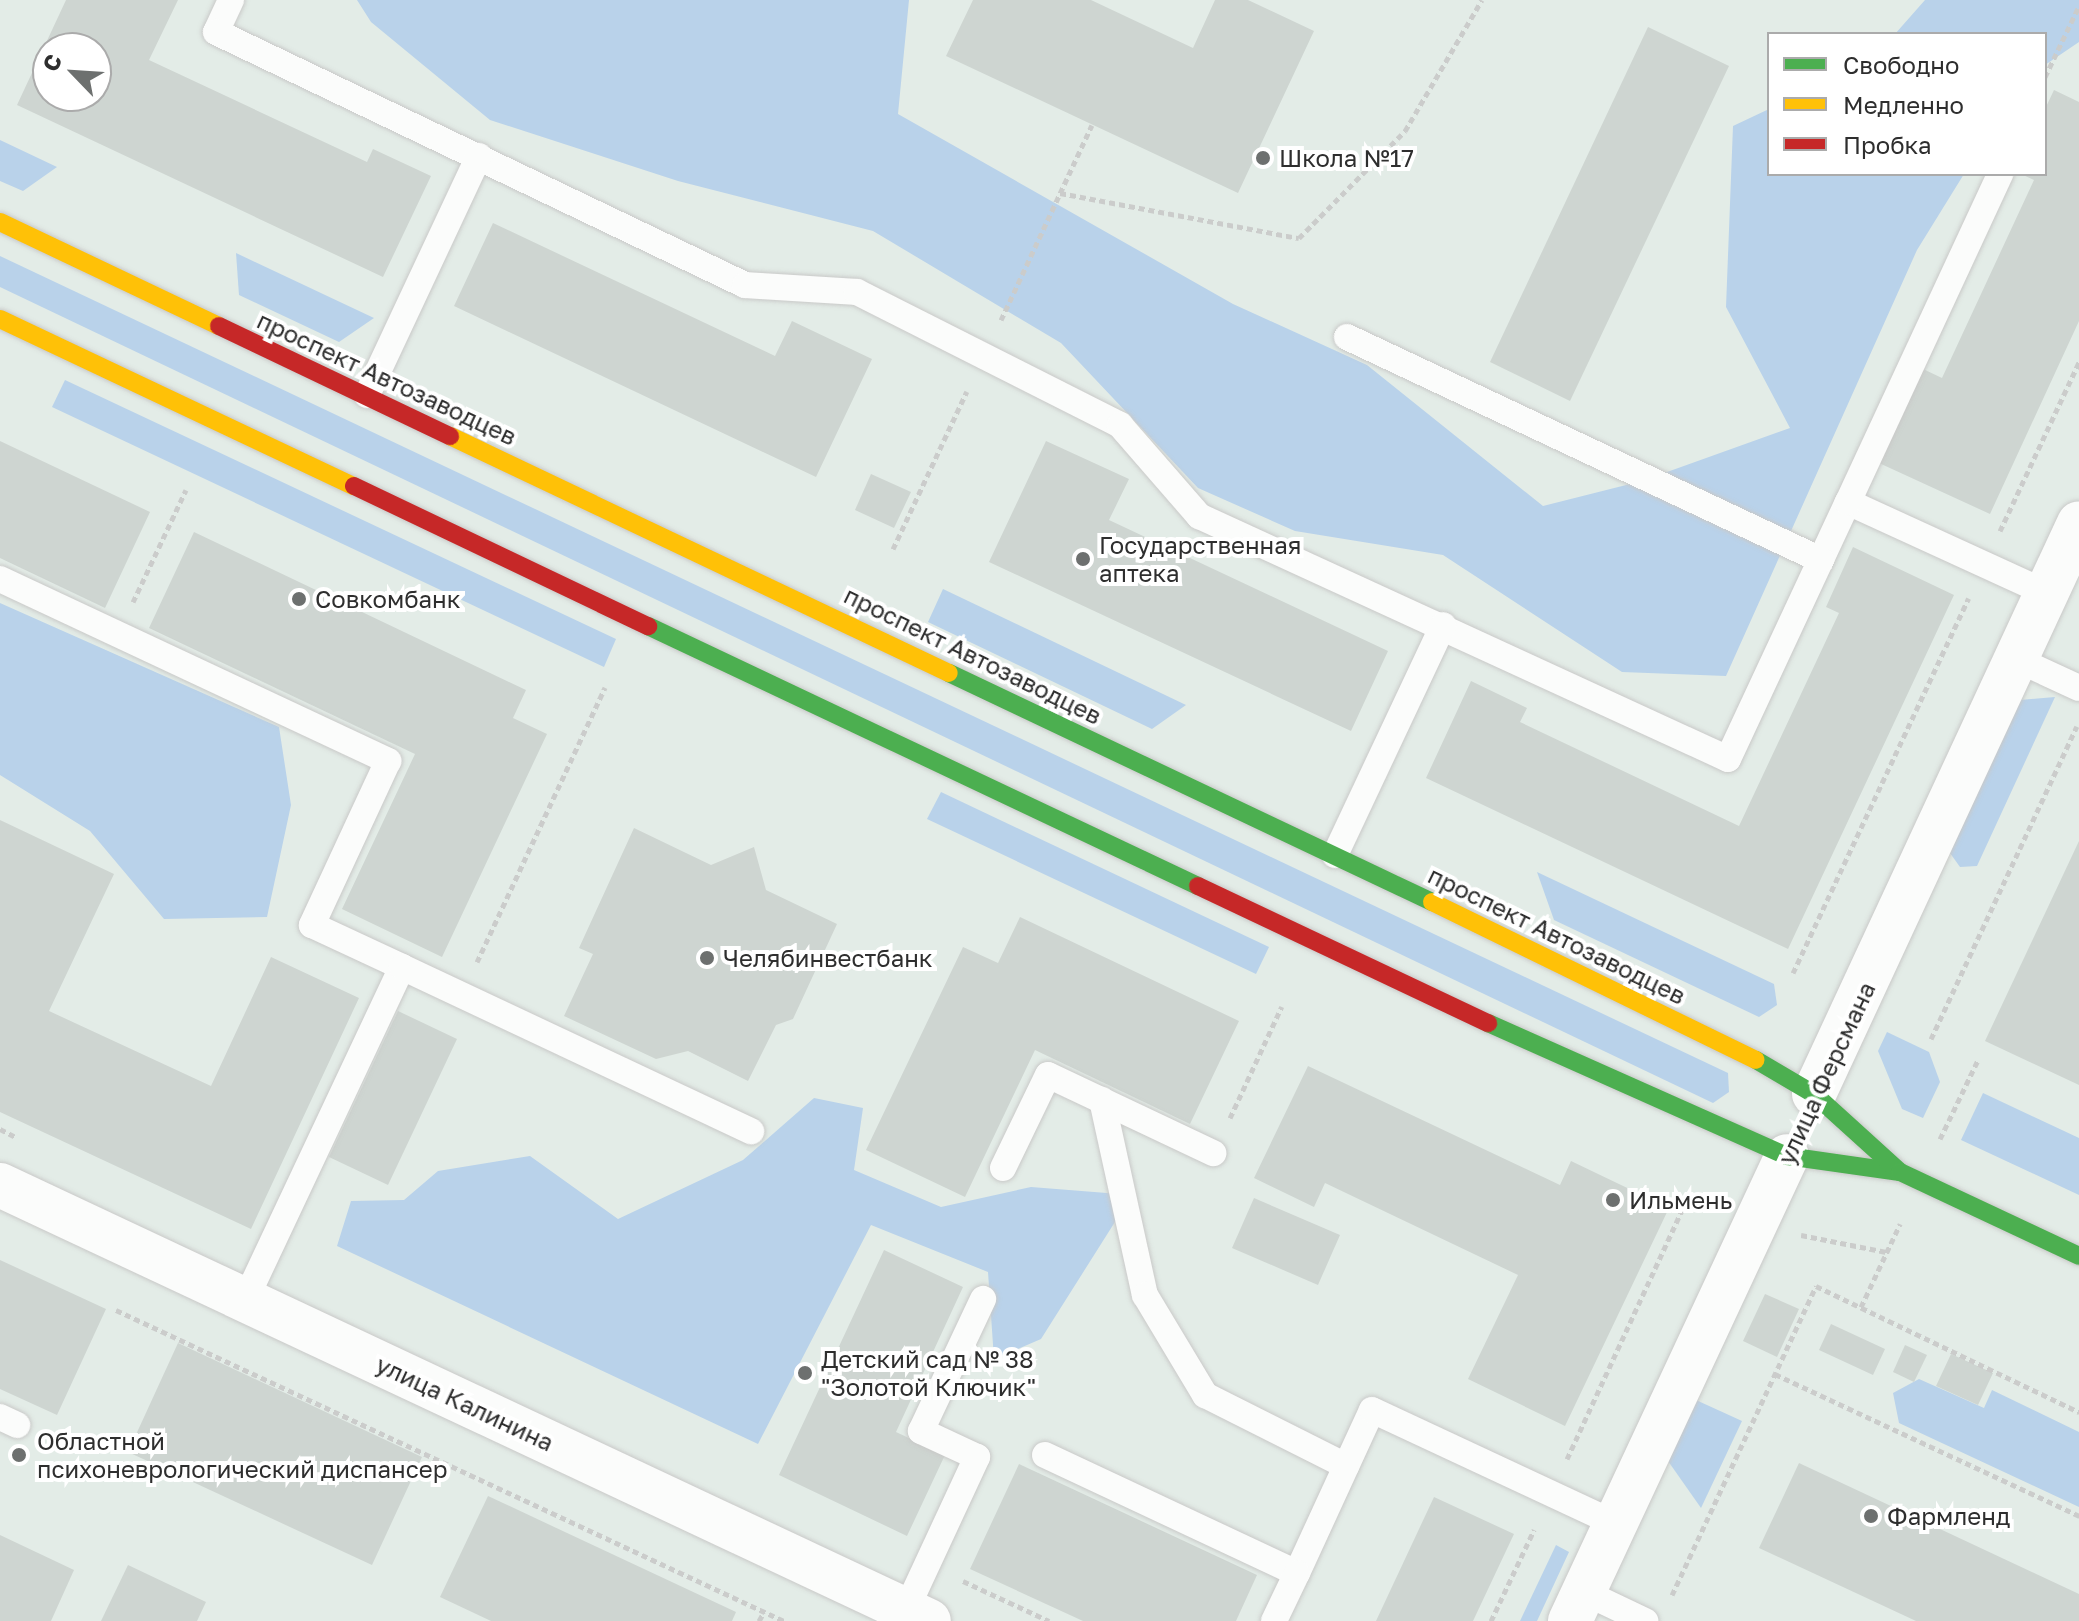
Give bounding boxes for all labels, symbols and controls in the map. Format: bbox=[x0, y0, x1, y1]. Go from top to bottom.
north arrow bbox=[32, 32, 112, 112]
legend bbox=[1767, 32, 2047, 176]
text: С bbox=[36, 50, 67, 75]
text: Свободно bbox=[1843, 50, 1959, 79]
text: Медленно bbox=[1843, 90, 1964, 119]
text: Пробка bbox=[1843, 130, 1932, 159]
place label: Школа №17 bbox=[1279, 144, 1414, 172]
marker: Школа №17 bbox=[1254, 149, 1272, 167]
street label: проспект Автозаводцев bbox=[253, 305, 521, 451]
place label: Государственная аптека bbox=[1099, 531, 1301, 587]
marker: Государственная аптека bbox=[1074, 550, 1092, 568]
street label: проспект Автозаводцев bbox=[840, 580, 1106, 730]
place label: Совкомбанк bbox=[315, 585, 461, 613]
marker: Совкомбанк bbox=[290, 590, 308, 608]
street label: проспект Автозаводцев bbox=[1424, 860, 1690, 1010]
place label: Челябинвестбанк bbox=[723, 944, 933, 972]
marker: Челябинвестбанк bbox=[698, 949, 716, 967]
street label: улица Ферсмана bbox=[1771, 977, 1881, 1169]
place label: Ильмень bbox=[1629, 1186, 1732, 1214]
marker: Ильмень bbox=[1604, 1191, 1622, 1209]
place label: Детский сад № 38 "Золотой Ключик" bbox=[821, 1345, 1036, 1401]
street label: улица Калинина bbox=[372, 1349, 558, 1457]
marker: Детский сад № 38 "Золотой Ключик" bbox=[796, 1364, 814, 1382]
place label: Областной психоневрологический диспансер bbox=[37, 1427, 447, 1483]
marker: Областной психоневрологический диспансер bbox=[8, 1444, 30, 1466]
place label: Фармленд bbox=[1887, 1502, 2010, 1530]
marker: Фармленд bbox=[1862, 1507, 1880, 1525]

